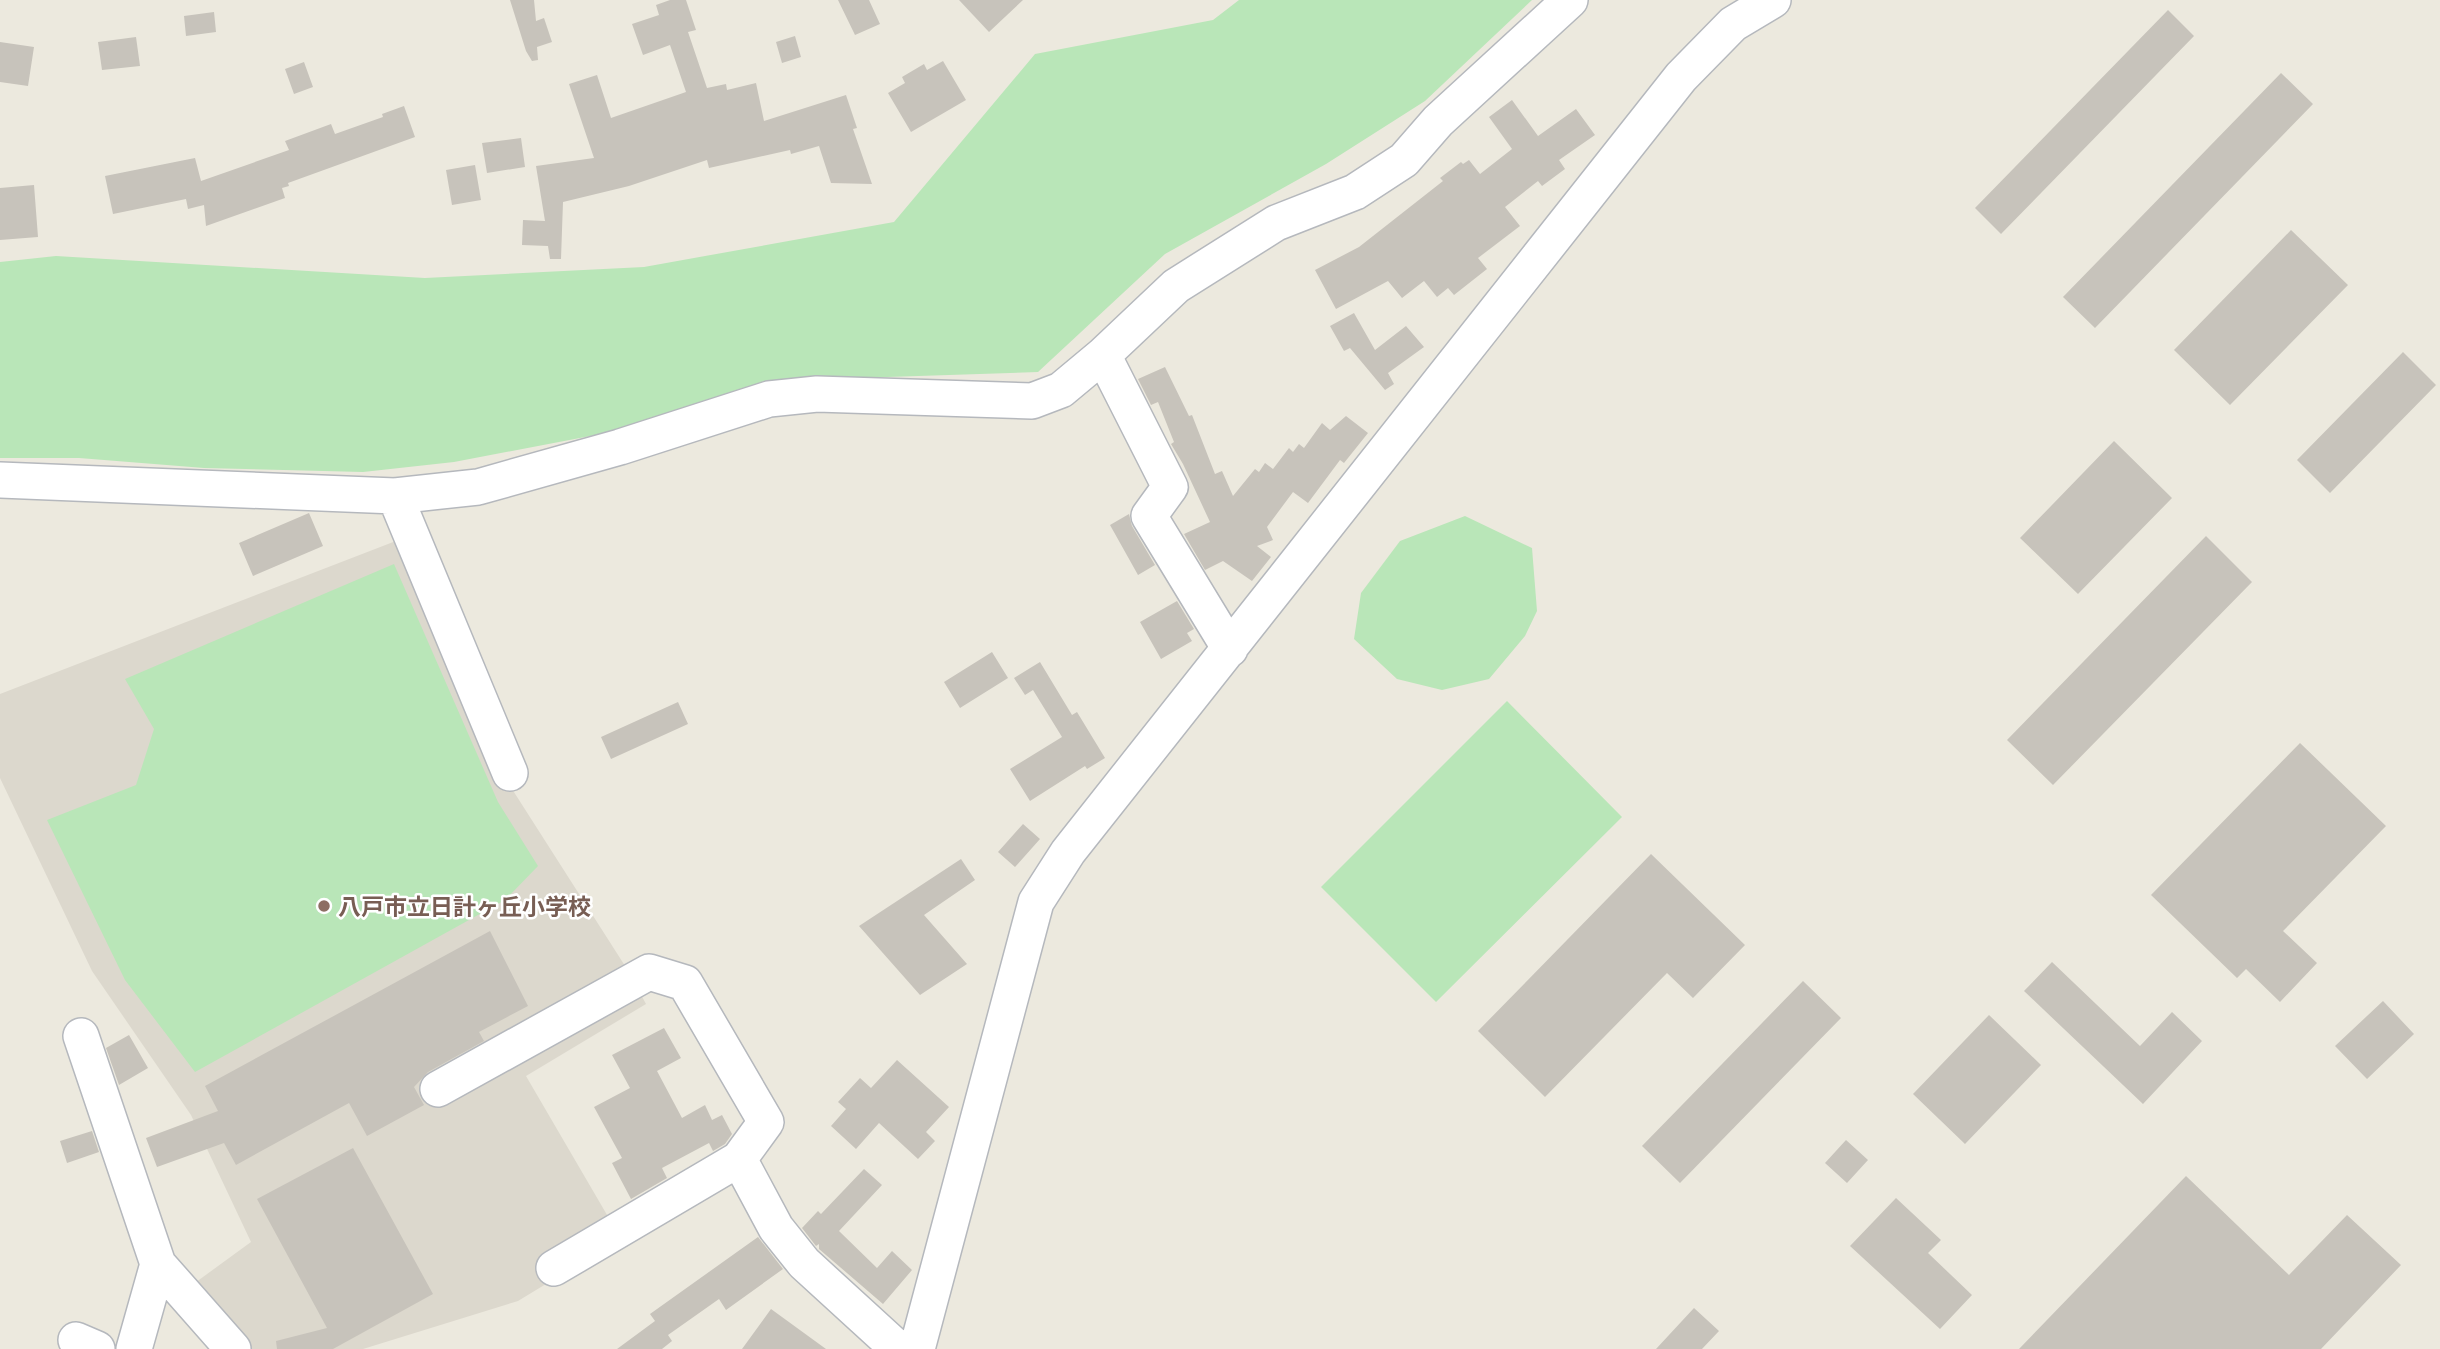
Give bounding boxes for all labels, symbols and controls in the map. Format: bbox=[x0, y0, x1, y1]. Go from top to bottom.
place label: 八戸市立日計ヶ丘小学校 bbox=[338, 893, 591, 920]
marker: 八戸市立日計ヶ丘小学校 bbox=[316, 898, 332, 914]

